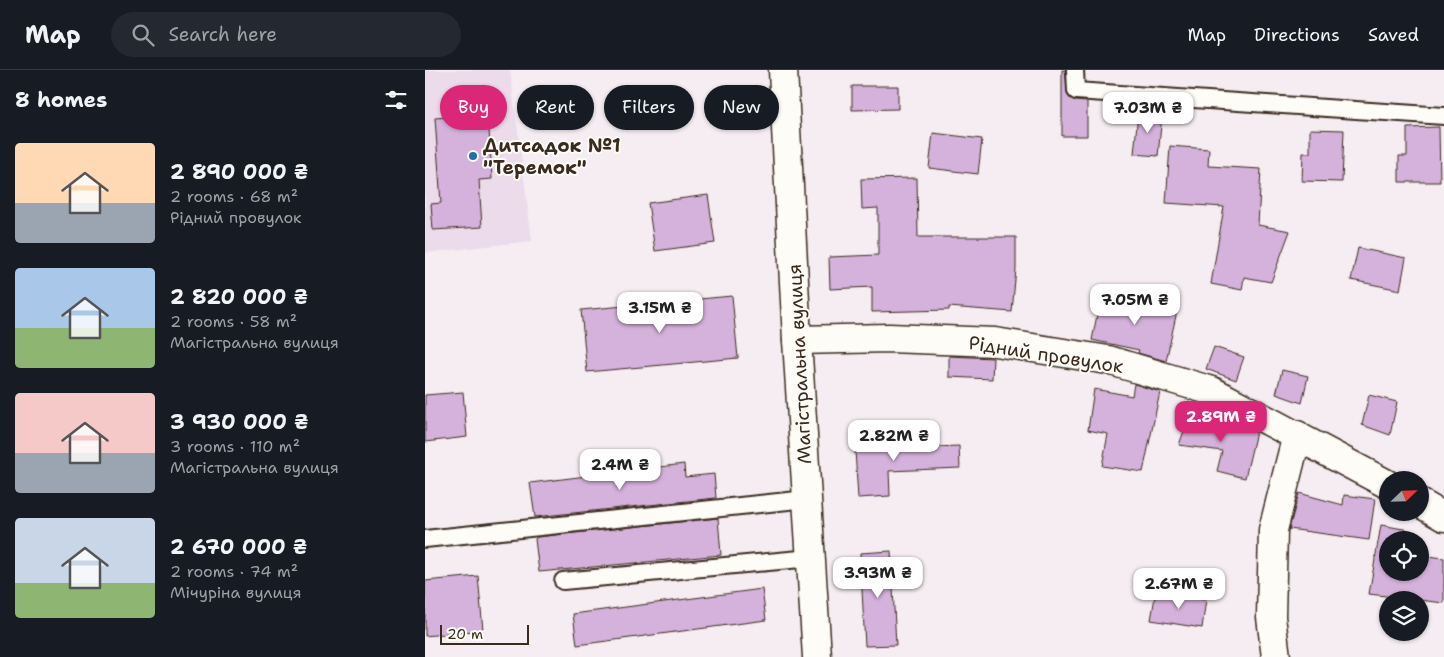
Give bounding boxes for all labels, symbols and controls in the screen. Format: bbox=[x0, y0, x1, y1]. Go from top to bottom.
search box bbox=[111, 12, 461, 57]
text: Map bbox=[25, 19, 81, 51]
icon: search bbox=[129, 21, 157, 49]
text: Search here bbox=[169, 22, 277, 47]
text: Map bbox=[1188, 23, 1226, 47]
text: Directions bbox=[1254, 23, 1340, 47]
text: Saved bbox=[1368, 23, 1419, 47]
chip: Buy bbox=[440, 85, 507, 130]
chip: Rent bbox=[517, 85, 594, 130]
chip: Filters bbox=[604, 85, 694, 130]
chip: New bbox=[704, 85, 779, 130]
text: 8 homes bbox=[15, 86, 107, 114]
icon: filters bbox=[382, 86, 410, 114]
pin: 7.03M ₴ bbox=[1102, 92, 1194, 134]
text: 7.03M ₴ bbox=[1114, 97, 1182, 118]
place label: Дитсадок №1 "Теремок" bbox=[483, 133, 621, 180]
marker: Дитсадок №1 "Теремок" bbox=[467, 150, 479, 162]
text: 2 890 000 ₴ bbox=[170, 158, 308, 186]
icon: home bbox=[55, 163, 115, 223]
text: 2 rooms · 68 m² bbox=[170, 186, 298, 207]
text: Рідний провулок bbox=[170, 207, 302, 228]
street label: Магістральна вулиця bbox=[782, 263, 817, 465]
text: 2 820 000 ₴ bbox=[170, 283, 308, 311]
pin: 7.05M ₴ bbox=[1089, 284, 1181, 326]
icon: home bbox=[55, 288, 115, 348]
text: 7.05M ₴ bbox=[1101, 289, 1169, 310]
pin: 3.15M ₴ bbox=[614, 292, 706, 334]
text: 3.15M ₴ bbox=[628, 297, 692, 318]
text: 2 rooms · 58 m² bbox=[170, 311, 297, 332]
street label: Рідний провулок bbox=[967, 330, 1125, 379]
text: Магістральна вулиця bbox=[170, 332, 339, 353]
pin: 2.89M ₴ bbox=[1175, 400, 1267, 443]
text: 2.89M ₴ bbox=[1186, 406, 1256, 427]
text: 3 930 000 ₴ bbox=[170, 408, 308, 436]
icon: home bbox=[55, 413, 115, 473]
pin: 2.82M ₴ bbox=[848, 420, 940, 462]
text: 2.82M ₴ bbox=[859, 425, 929, 446]
text: 3 rooms · 110 m² bbox=[170, 436, 300, 457]
pin: 2.4M ₴ bbox=[579, 448, 661, 491]
text: 2.4M ₴ bbox=[591, 454, 649, 475]
text: Магістральна вулиця bbox=[170, 457, 339, 478]
north arrow bbox=[1379, 471, 1429, 521]
map controls bbox=[1379, 471, 1429, 641]
button: locate bbox=[1379, 531, 1429, 581]
text: 2 670 000 ₴ bbox=[170, 533, 307, 561]
icon: home bbox=[55, 538, 115, 598]
pin: 3.93M ₴ bbox=[832, 556, 924, 599]
text: 2 rooms · 74 m² bbox=[170, 561, 298, 582]
text: 3.93M ₴ bbox=[844, 562, 912, 583]
pin: 2.67M ₴ bbox=[1133, 568, 1225, 610]
text: 2.67M ₴ bbox=[1144, 573, 1214, 594]
text: Мічуріна вулиця bbox=[170, 582, 302, 603]
button: layers bbox=[1379, 591, 1429, 641]
scale bar bbox=[440, 622, 529, 645]
text: 20 m bbox=[447, 625, 483, 643]

